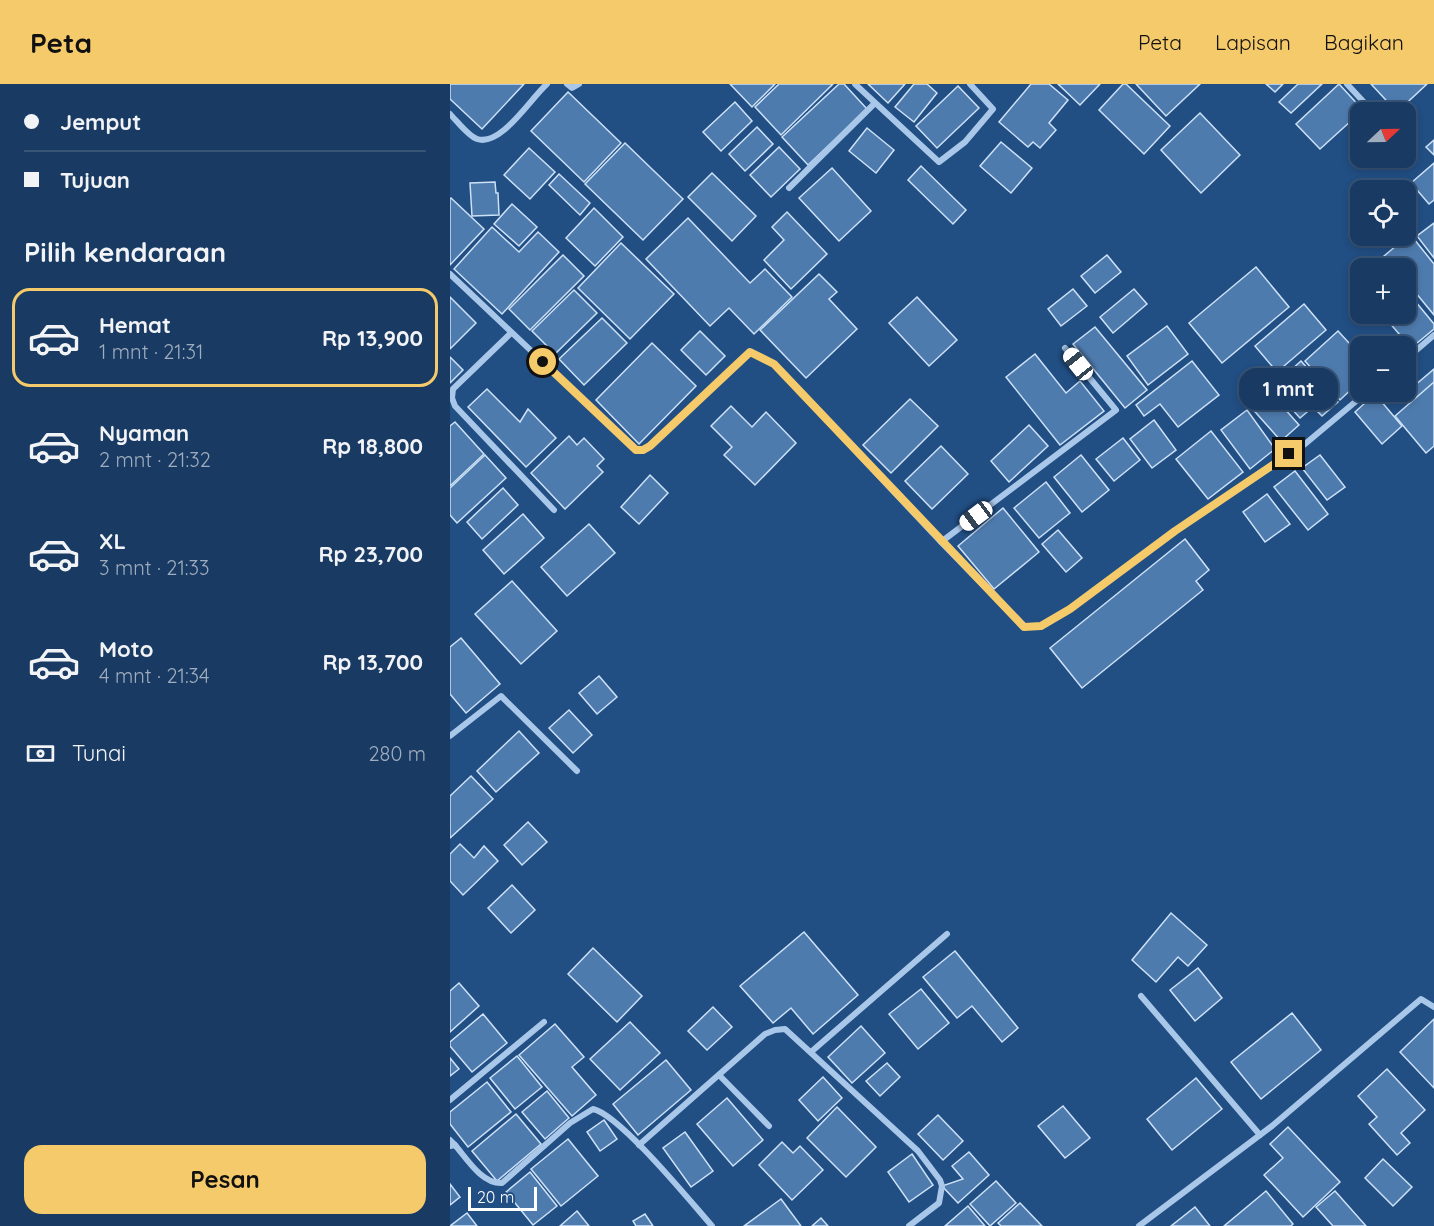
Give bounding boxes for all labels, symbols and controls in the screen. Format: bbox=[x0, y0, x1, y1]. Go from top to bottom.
text: Peta bbox=[30, 25, 92, 60]
text: Peta bbox=[1138, 29, 1182, 55]
text: Lapisan bbox=[1215, 29, 1291, 55]
text: Bagikan bbox=[1324, 29, 1404, 55]
north arrow bbox=[1350, 102, 1416, 168]
map controls bbox=[1350, 102, 1416, 402]
text: Jemput bbox=[60, 108, 141, 136]
text: Tujuan bbox=[60, 166, 130, 194]
button: locate bbox=[1350, 180, 1416, 246]
text: Pilih kendaraan bbox=[24, 235, 226, 269]
button: + bbox=[1350, 258, 1416, 324]
icon: car bbox=[27, 311, 81, 365]
text: Hemat bbox=[99, 311, 171, 339]
text: Rp 13,900 bbox=[322, 324, 423, 352]
button: − bbox=[1350, 336, 1416, 402]
text: 1 mnt · 21:31 bbox=[99, 339, 203, 364]
car bbox=[1060, 344, 1096, 384]
route start bbox=[529, 348, 556, 375]
callout: 1 mnt bbox=[1240, 367, 1338, 409]
text: 1 mnt bbox=[1263, 376, 1314, 401]
icon: car bbox=[27, 419, 81, 473]
text: Nyaman bbox=[99, 419, 189, 447]
text: Rp 18,800 bbox=[322, 432, 423, 460]
route end bbox=[1275, 440, 1302, 467]
text: 2 mnt · 21:32 bbox=[99, 447, 211, 472]
car bbox=[956, 498, 996, 534]
icon: car bbox=[27, 527, 81, 581]
text: XL bbox=[99, 527, 126, 555]
text: Rp 23,700 bbox=[318, 540, 423, 568]
text: 3 mnt · 21:33 bbox=[99, 555, 210, 580]
icon: car bbox=[27, 635, 81, 689]
text: Moto bbox=[99, 635, 153, 663]
text: Rp 13,700 bbox=[322, 648, 423, 676]
text: 4 mnt · 21:34 bbox=[99, 663, 210, 688]
icon: cash bbox=[24, 737, 57, 770]
text: Tunai bbox=[72, 739, 126, 767]
text: 280 m bbox=[369, 741, 426, 766]
button: Pesan bbox=[24, 1145, 426, 1214]
scale bar bbox=[468, 1184, 537, 1212]
text: 20 m bbox=[477, 1187, 514, 1207]

